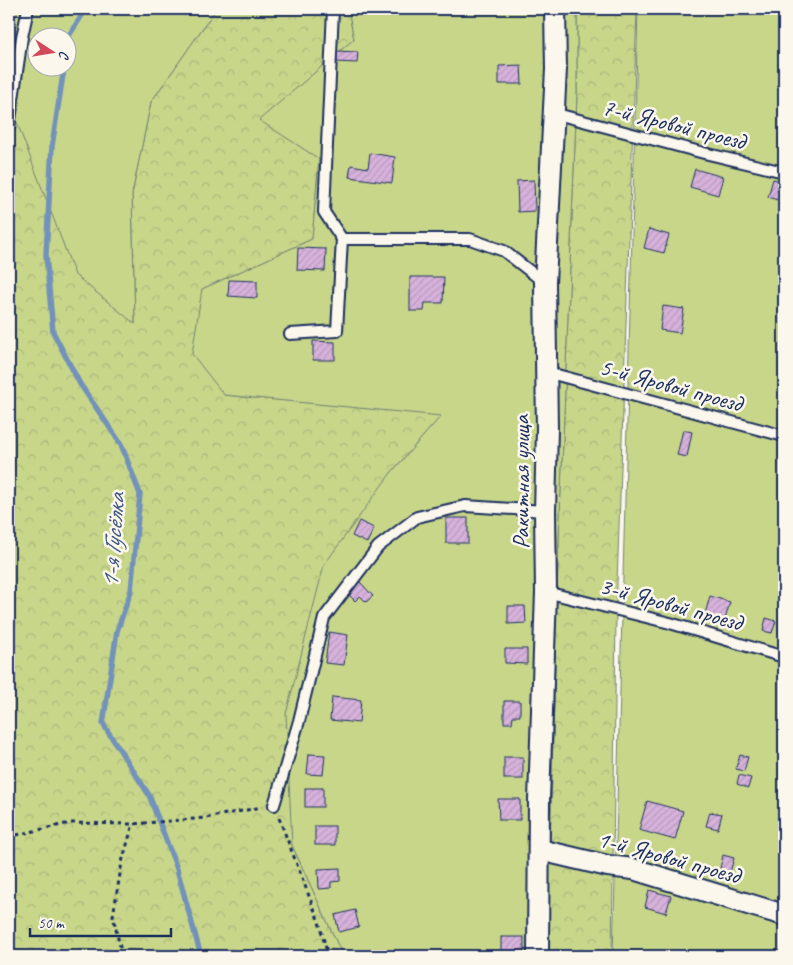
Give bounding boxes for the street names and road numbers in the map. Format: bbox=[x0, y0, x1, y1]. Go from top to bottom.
street label: 7-й Яровой проезд bbox=[599, 92, 751, 157]
street label: 5-й Яровой проезд bbox=[596, 352, 748, 419]
street label: Ракитная улица bbox=[506, 414, 536, 549]
street label: 3-й Яровой проезд bbox=[596, 571, 748, 638]
street label: 1-й Яровой проезд bbox=[594, 824, 746, 891]

